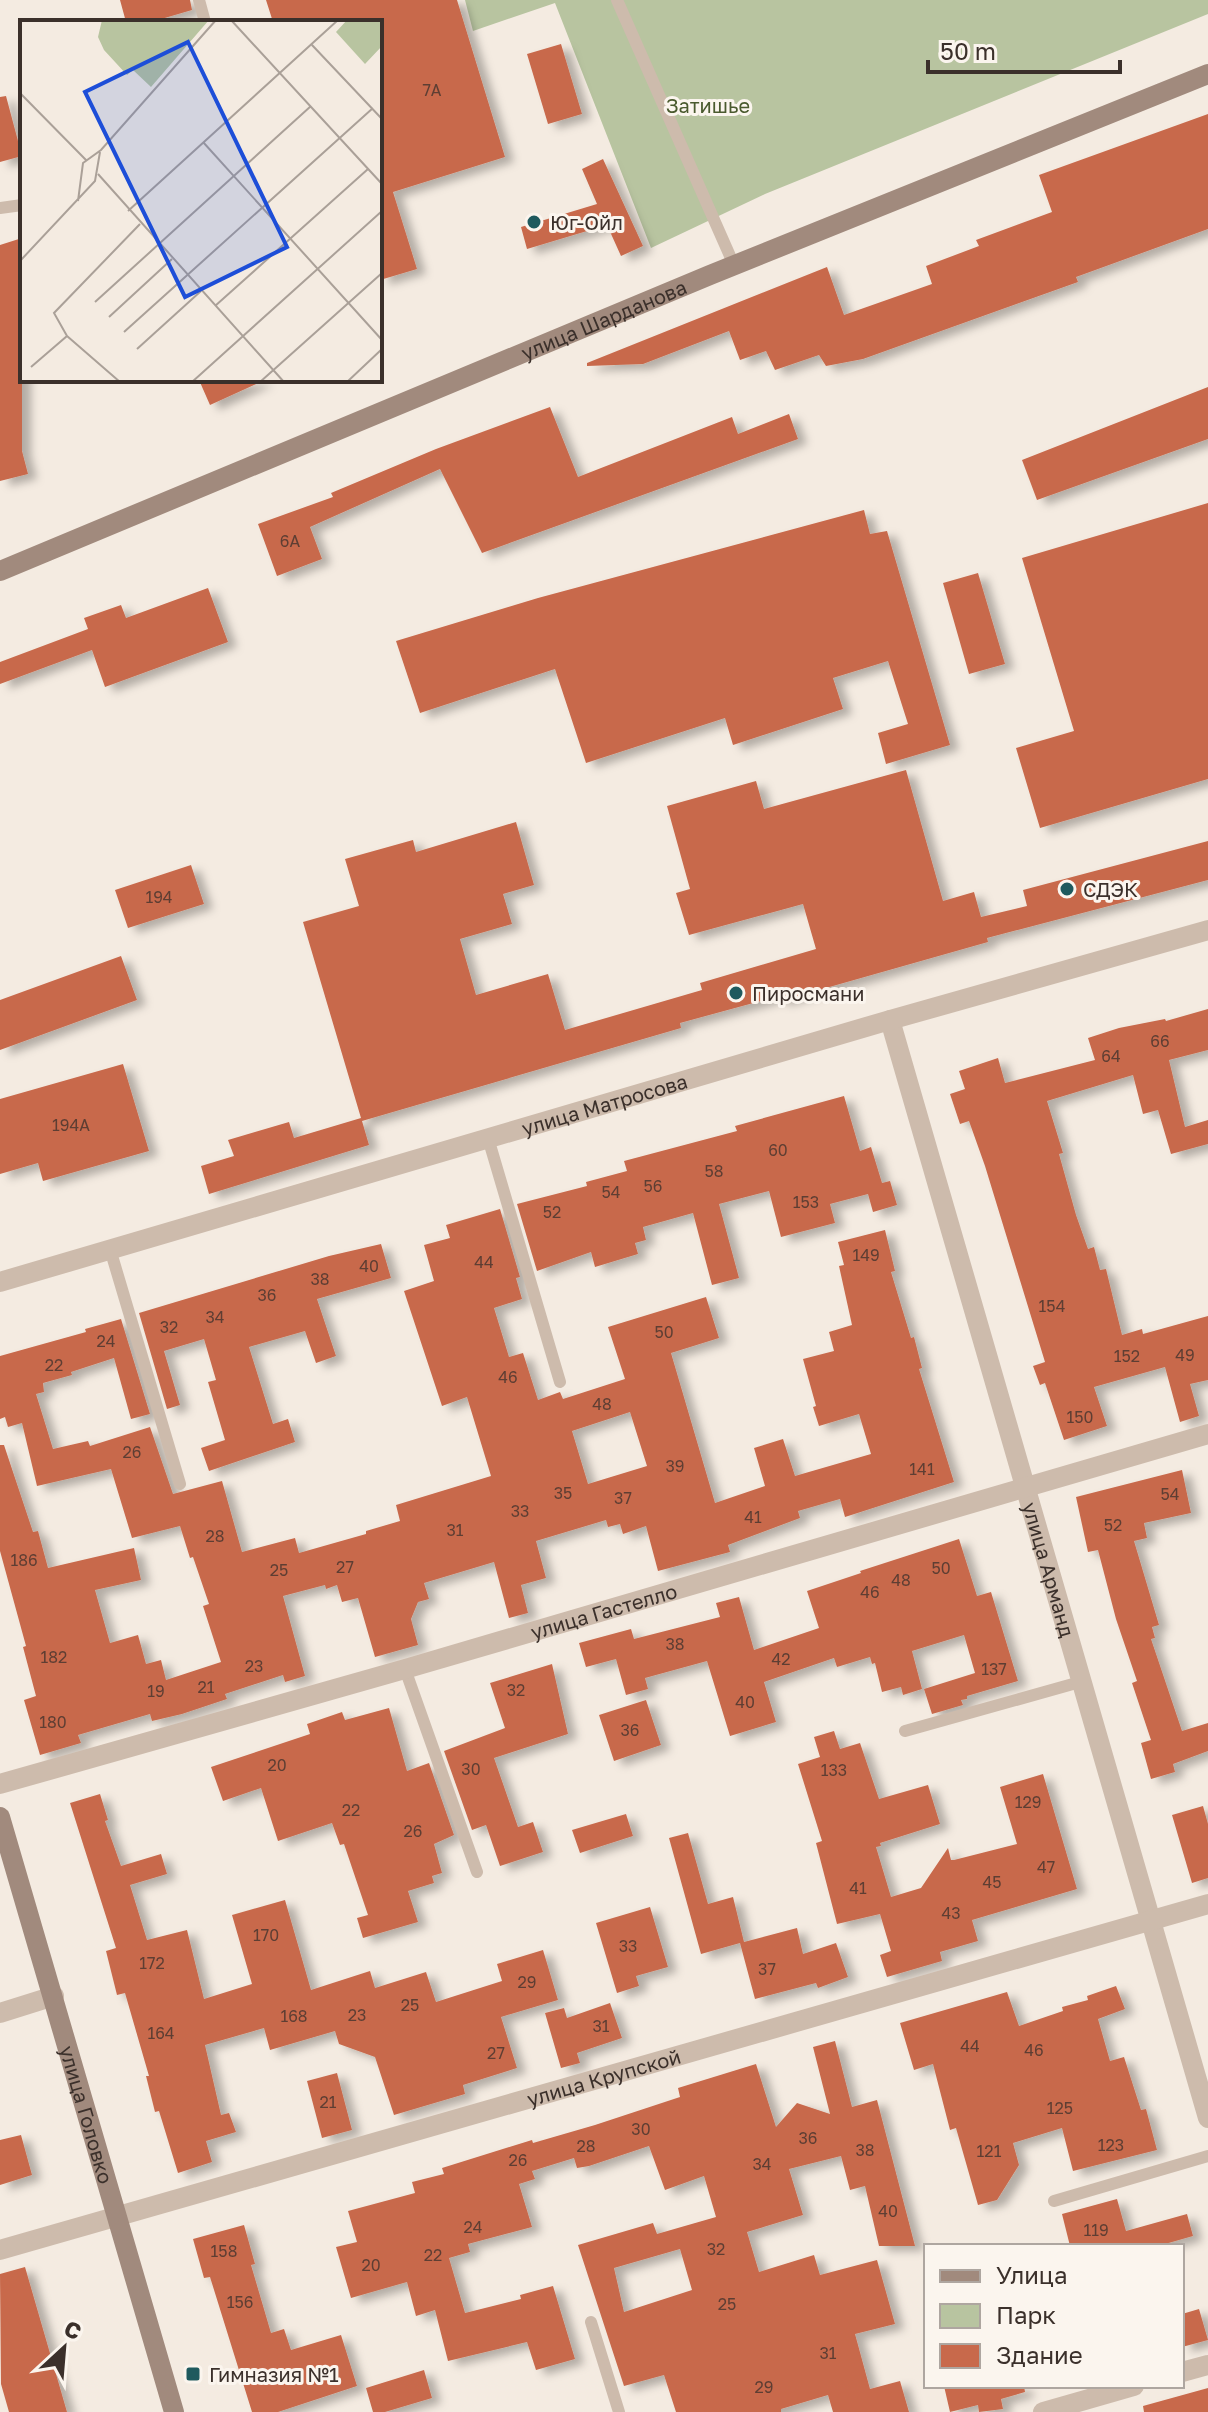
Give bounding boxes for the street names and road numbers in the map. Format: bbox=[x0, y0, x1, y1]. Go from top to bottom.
street label: улица Шарданова bbox=[517, 274, 690, 364]
street label: улица Матросова bbox=[519, 1068, 690, 1140]
street label: улица Арманд bbox=[1018, 1499, 1080, 1640]
street label: улица Гастелло bbox=[528, 1578, 680, 1644]
street label: улица Головко bbox=[55, 2043, 119, 2186]
street label: улица Крупской bbox=[524, 2044, 683, 2111]

